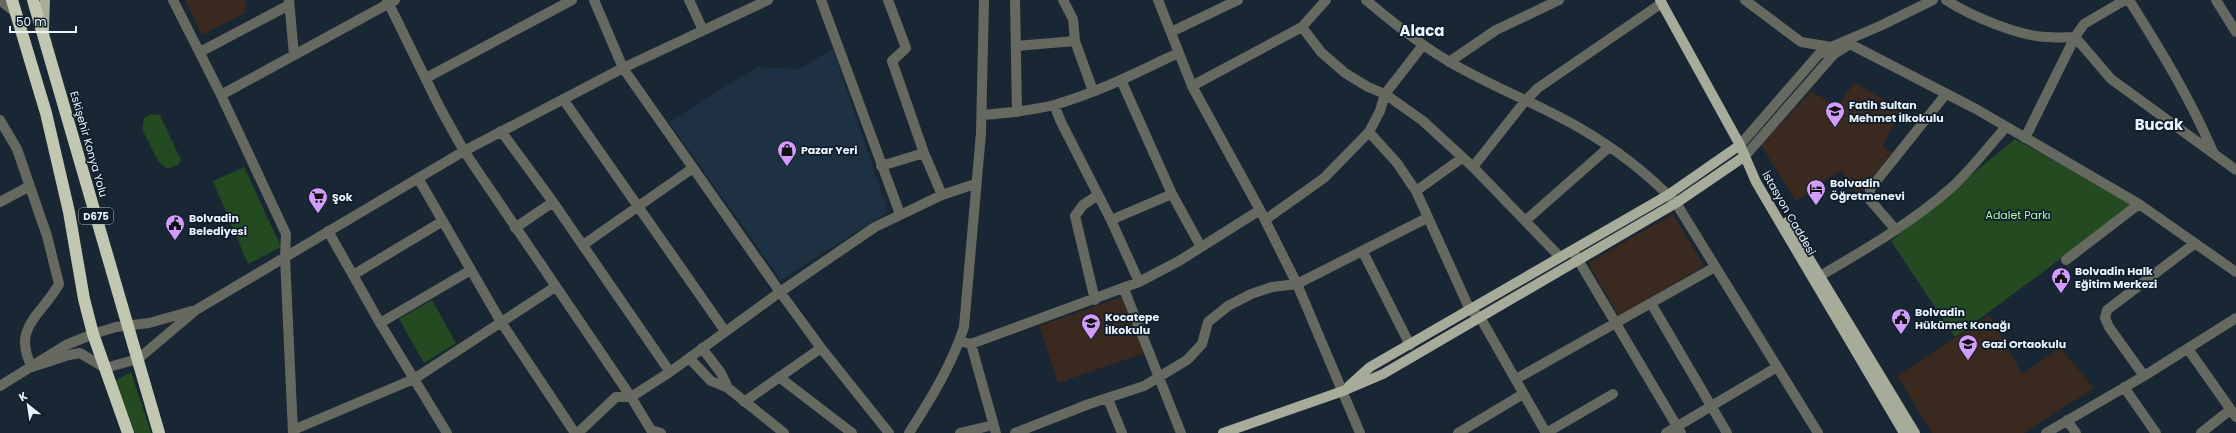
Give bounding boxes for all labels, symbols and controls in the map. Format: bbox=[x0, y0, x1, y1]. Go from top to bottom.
scale bar bbox=[10, 8, 76, 34]
text: 50 m bbox=[16, 13, 47, 30]
district label: Alaca bbox=[1400, 20, 1444, 41]
street label: Eskişehir Konya Yolu bbox=[66, 89, 112, 199]
place label: Fatih Sultan Mehmet İlkokulu bbox=[1849, 97, 1944, 126]
school or university icon: Fatih Sultan Mehmet İlkokulu bbox=[1824, 100, 1846, 128]
district label: Bucak bbox=[2135, 114, 2184, 135]
shop icon: Pazar Yeri bbox=[776, 139, 798, 167]
place label: Pazar Yeri bbox=[801, 142, 857, 158]
street label: İstasyon Caddesi bbox=[1758, 168, 1820, 258]
place label: Bolvadin Öğretmenevi bbox=[1830, 175, 1905, 204]
hotel icon: Bolvadin Öğretmenevi bbox=[1805, 178, 1827, 206]
supermarket icon: Şok bbox=[307, 186, 329, 214]
place label: Şok bbox=[332, 189, 353, 205]
park label: Adalet Parkı bbox=[1985, 207, 2051, 223]
road number: D675 bbox=[79, 208, 113, 224]
place label: Bolvadin Belediyesi bbox=[189, 210, 247, 239]
public building icon: Bolvadin Belediyesi bbox=[164, 213, 186, 241]
place label: Bolvadin Halk Eğitim Merkezi bbox=[2075, 263, 2157, 292]
public building icon: Bolvadin Halk Eğitim Merkezi bbox=[2050, 266, 2072, 294]
place label: Bolvadin Hükümet Konağı bbox=[1915, 304, 2010, 333]
public building icon: Bolvadin Hükümet Konağı bbox=[1890, 307, 1912, 335]
place label: Kocatepe İlkokulu bbox=[1105, 309, 1160, 338]
school or university icon: Kocatepe İlkokulu bbox=[1080, 312, 1102, 340]
school or university icon: Gazi Ortaokulu bbox=[1957, 333, 1979, 361]
place label: Gazi Ortaokulu bbox=[1982, 336, 2066, 352]
north arrow bbox=[8, 385, 48, 425]
text: K bbox=[16, 387, 31, 405]

